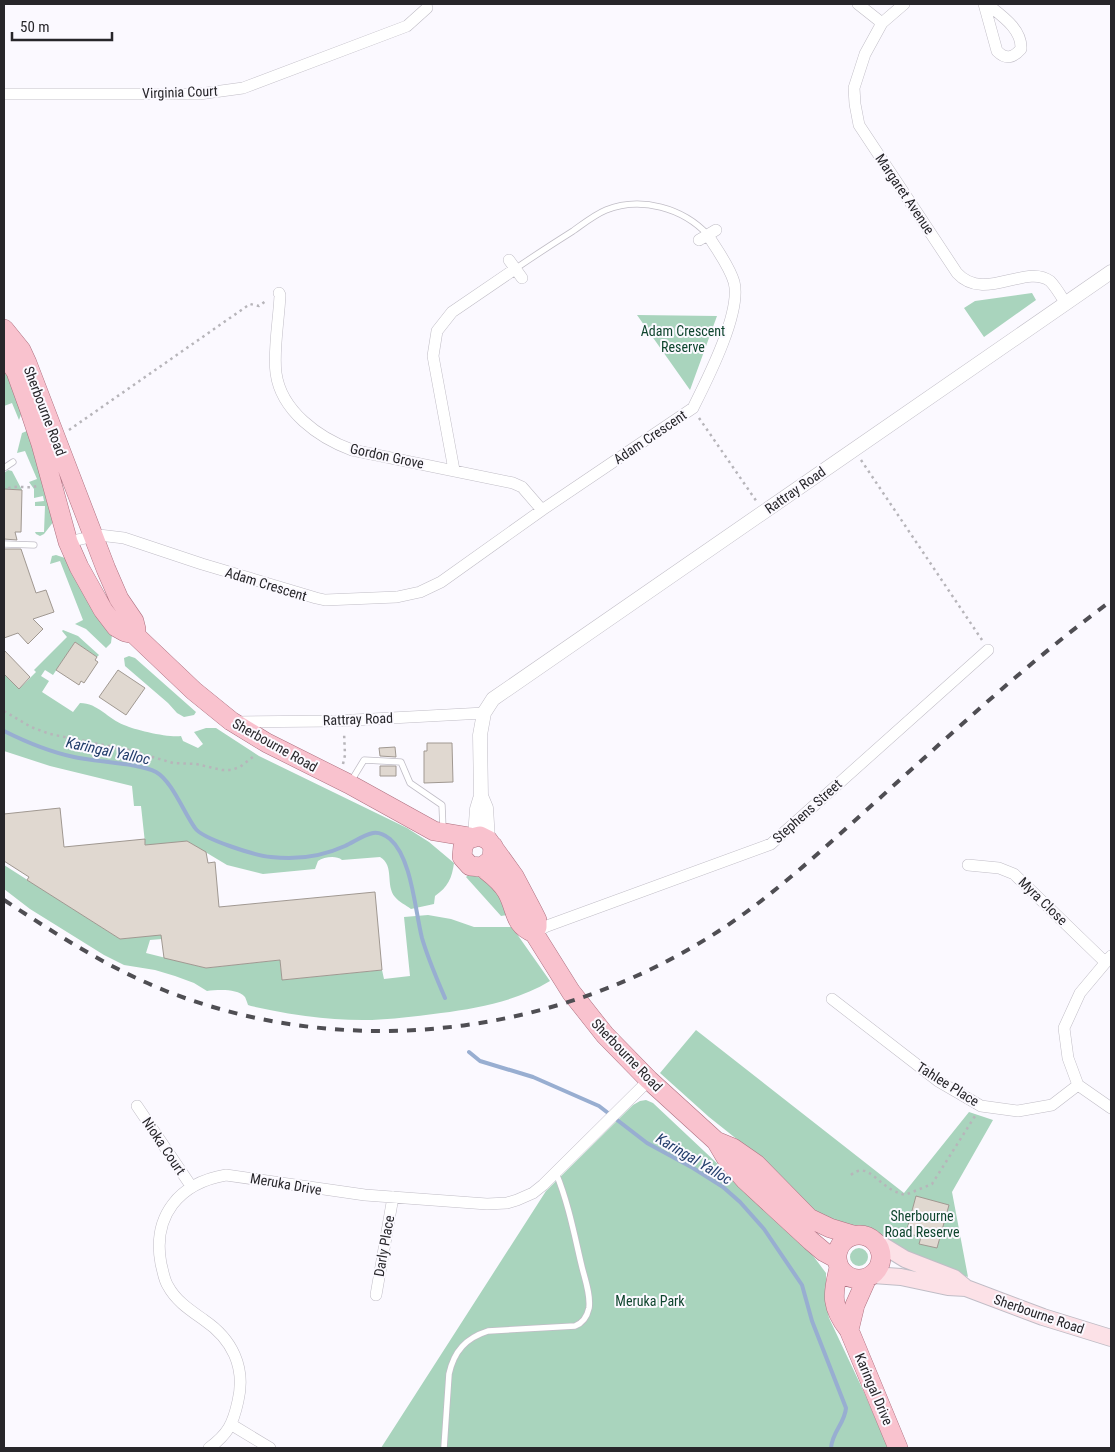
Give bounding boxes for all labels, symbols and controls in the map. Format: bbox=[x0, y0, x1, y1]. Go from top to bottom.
scale bar bbox=[12, 10, 112, 42]
text: 50 m bbox=[20, 18, 50, 36]
street label: Virginia Court bbox=[142, 83, 218, 101]
street label: Margaret Avenue bbox=[872, 151, 938, 238]
park label: Adam Crescent Reserve bbox=[641, 323, 725, 355]
street label: Sherbourne Road bbox=[21, 364, 69, 458]
street label: Adam Crescent bbox=[611, 407, 689, 467]
street label: Gordon Grove bbox=[349, 440, 426, 472]
street label: Rattray Road bbox=[762, 463, 828, 517]
street label: Adam Crescent bbox=[223, 564, 309, 604]
street label: Rattray Road bbox=[323, 710, 393, 728]
street label: Sherbourne Road bbox=[230, 715, 320, 775]
water label: Karingal Yalloc bbox=[64, 733, 152, 769]
street label: Stephens Street bbox=[769, 776, 845, 846]
street label: Myra Close bbox=[1015, 874, 1071, 928]
street label: Sherbourne Road bbox=[588, 1015, 666, 1095]
street label: Tahlee Place bbox=[914, 1059, 982, 1110]
street label: Nioka Court bbox=[139, 1114, 189, 1178]
water label: Karingal Yalloc bbox=[653, 1129, 735, 1189]
street label: Meruka Drive bbox=[249, 1170, 323, 1198]
park label: Sherbourne Road Reserve bbox=[884, 1208, 960, 1240]
street label: Darly Place bbox=[371, 1214, 397, 1278]
street label: Sherbourne Road bbox=[992, 1291, 1086, 1337]
park label: Meruka Park bbox=[615, 1293, 685, 1309]
street label: Karingal Drive bbox=[852, 1351, 896, 1428]

